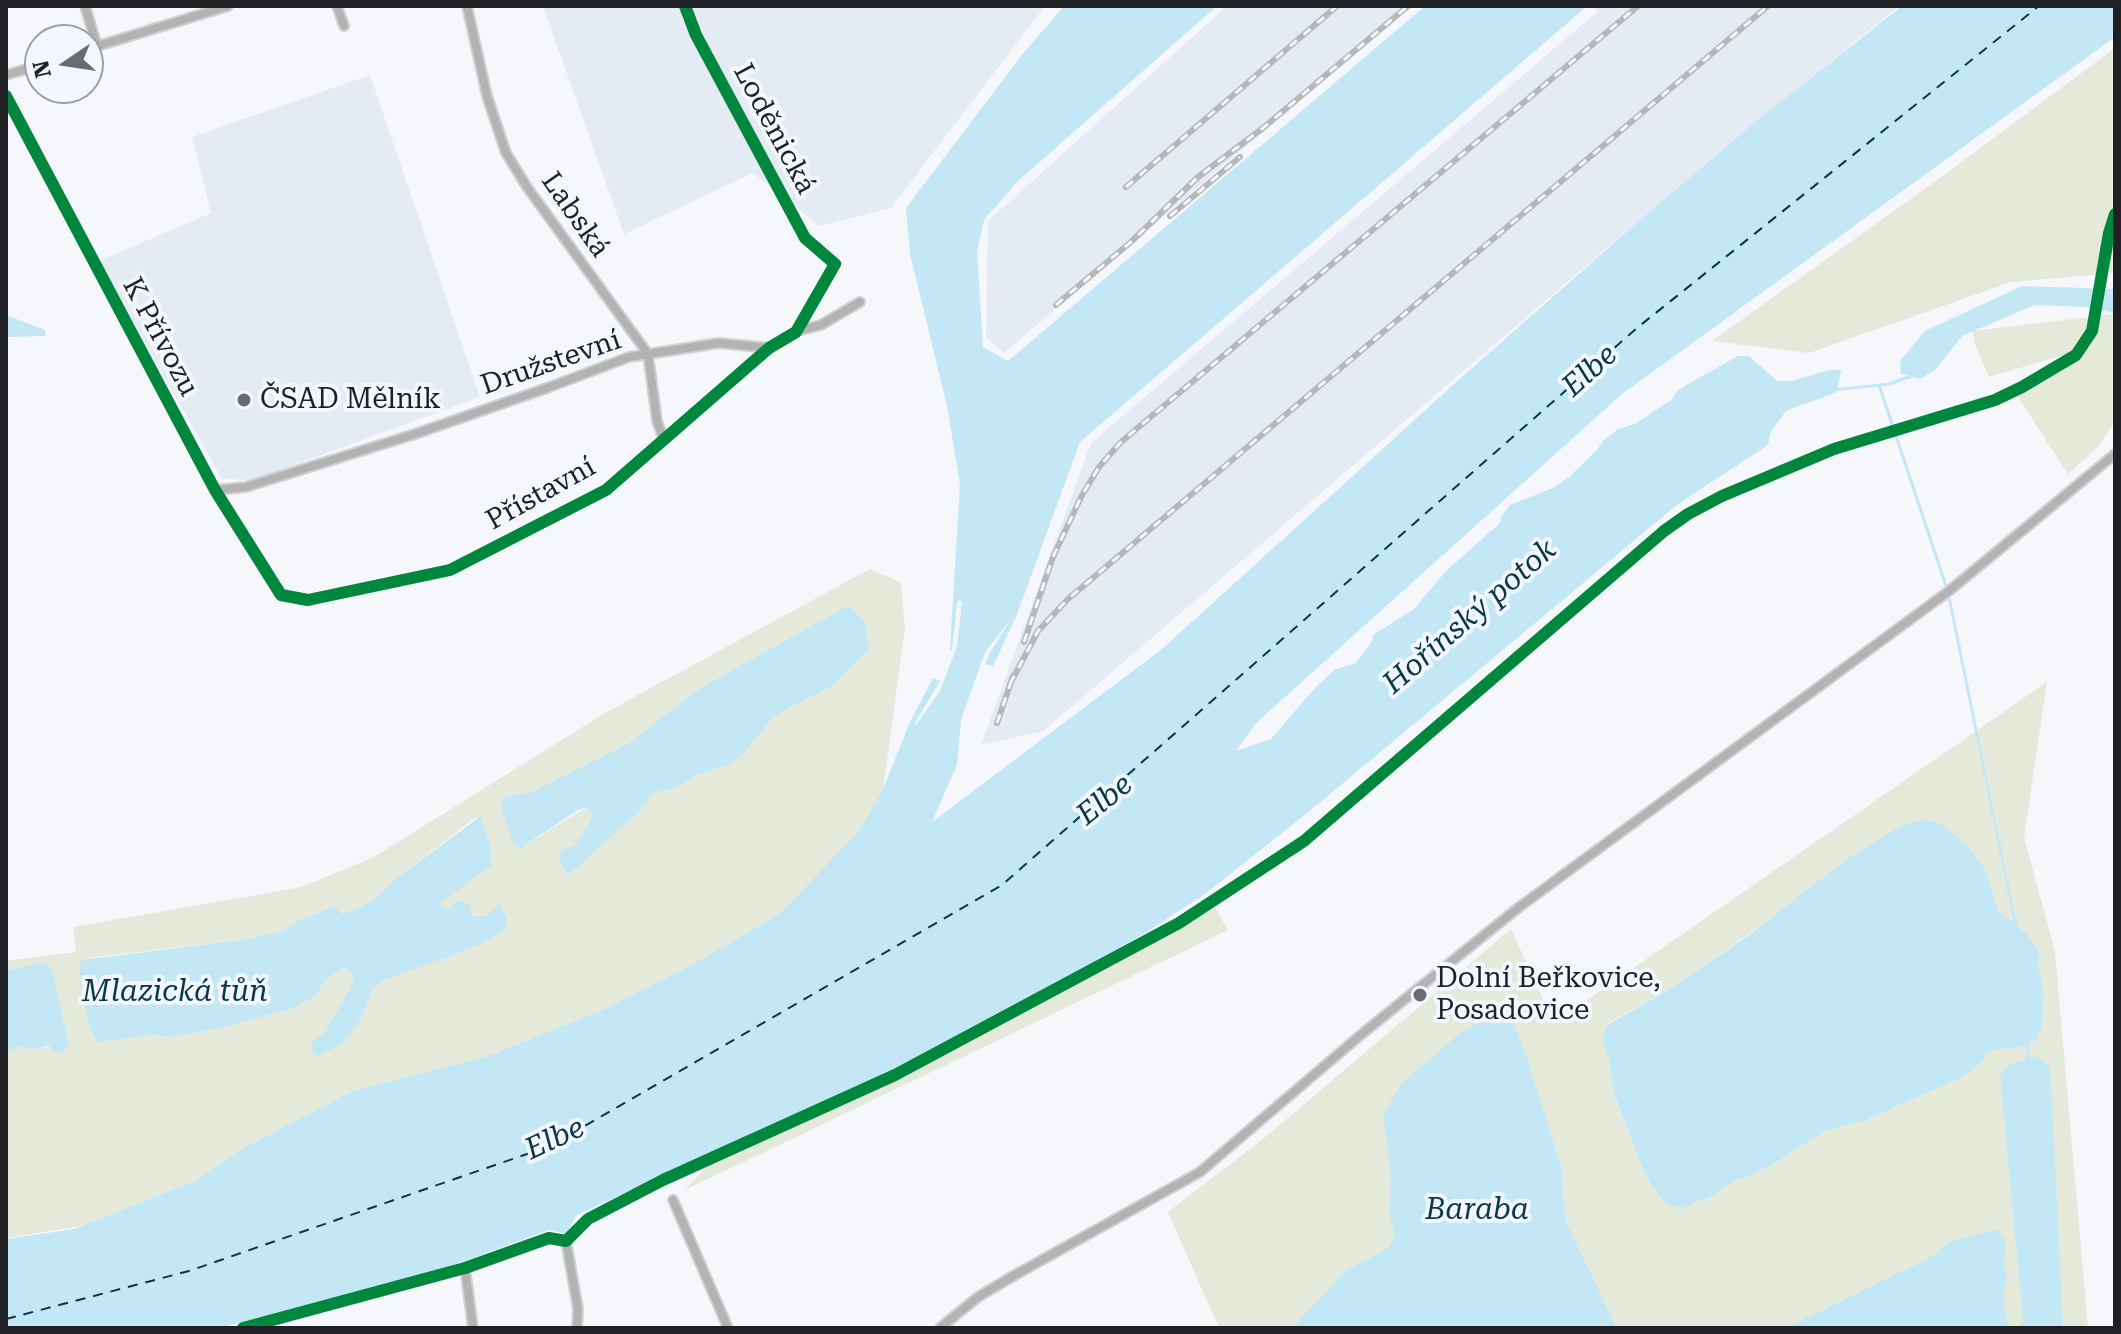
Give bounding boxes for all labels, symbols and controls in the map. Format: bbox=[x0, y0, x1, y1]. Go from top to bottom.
north arrow bbox=[24, 24, 104, 104]
text: N bbox=[28, 58, 56, 80]
street label: Loděnická bbox=[726, 58, 822, 200]
street label: Labská bbox=[534, 166, 616, 264]
street label: K Přívozu bbox=[115, 272, 205, 402]
street label: Družstevní bbox=[477, 323, 625, 403]
water label: Elbe bbox=[1555, 337, 1625, 405]
place label: ČSAD Mělník bbox=[260, 383, 441, 417]
marker: ČSAD Mělník bbox=[235, 391, 253, 409]
street label: Přístavní bbox=[480, 450, 602, 538]
water label: Hořínský potok bbox=[1376, 532, 1564, 702]
water label: Elbe bbox=[1070, 767, 1140, 833]
place label: Dolní Beřkovice, Posadovice bbox=[1436, 962, 1661, 1028]
water label: Mlazická tůň bbox=[82, 974, 268, 1010]
marker: Dolní Beřkovice, Posadovice bbox=[1411, 986, 1429, 1004]
water label: Elbe bbox=[520, 1110, 590, 1168]
water label: Baraba bbox=[1425, 1192, 1529, 1228]

